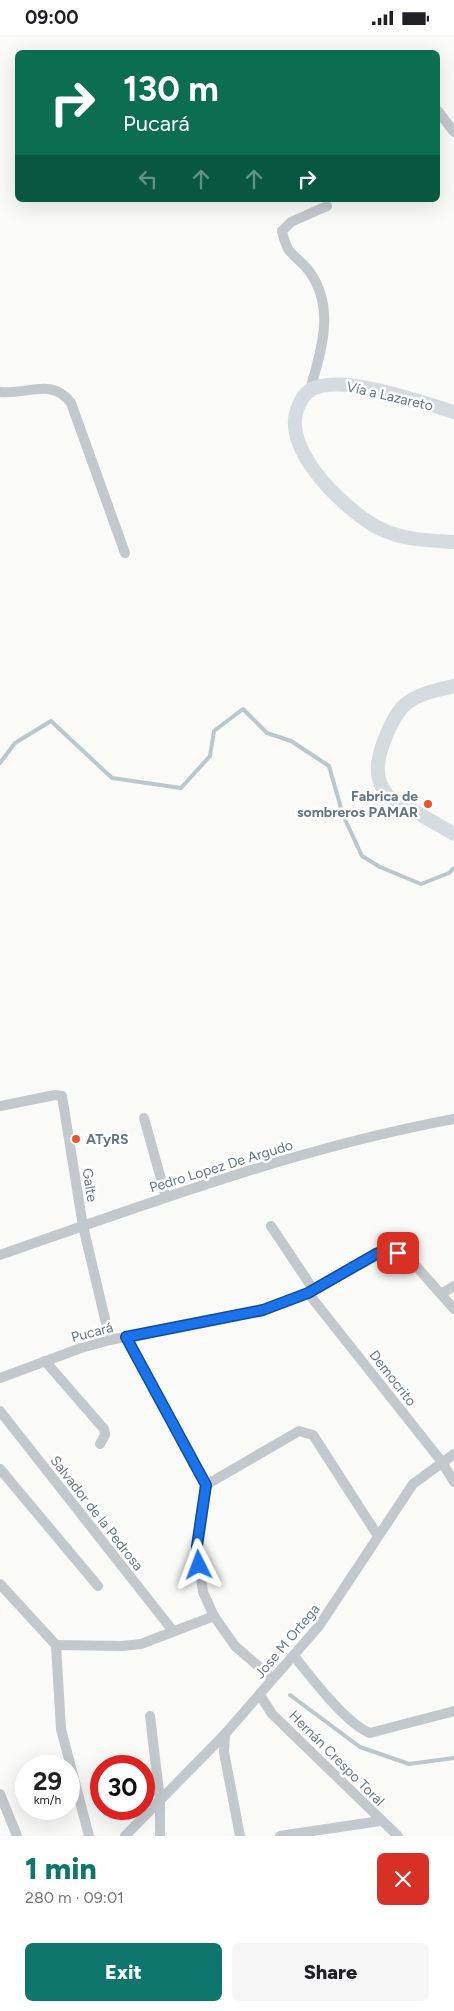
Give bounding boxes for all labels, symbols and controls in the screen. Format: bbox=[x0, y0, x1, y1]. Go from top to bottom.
text: 09:00 bbox=[25, 6, 79, 29]
text: 130 m bbox=[123, 68, 219, 110]
icon: right bbox=[40, 70, 105, 135]
text: Pucará bbox=[123, 110, 190, 137]
icon: left bbox=[134, 165, 162, 193]
icon: ahead bbox=[187, 165, 215, 193]
icon: ahead bbox=[240, 165, 268, 193]
icon: right bbox=[293, 165, 321, 193]
street label: Vía a Lazareto bbox=[345, 378, 435, 415]
place label: Fabrica de sombreros PAMAR bbox=[297, 788, 418, 821]
marker: Fabrica de sombreros PAMAR bbox=[422, 798, 434, 810]
place label: ATyRS bbox=[86, 1131, 129, 1148]
marker: ATyRS bbox=[70, 1133, 82, 1145]
street label: Pedro Lopez De Argudo bbox=[147, 1137, 295, 1196]
street label: Galte bbox=[78, 1167, 101, 1203]
pin bbox=[377, 1232, 419, 1274]
icon: arrive bbox=[384, 1239, 412, 1267]
street label: Pucará bbox=[69, 1319, 115, 1346]
street label: Democrito bbox=[366, 1347, 420, 1410]
street label: Salvador de la Pedrosa bbox=[47, 1453, 147, 1574]
position arrow bbox=[172, 1538, 224, 1590]
street label: Jose M Ortega bbox=[251, 1601, 324, 1682]
street label: Hernán Crespo Toral bbox=[285, 1707, 388, 1810]
speed limit sign: 30 bbox=[90, 1755, 155, 1820]
text: 29 bbox=[33, 1766, 62, 1796]
text: km/h bbox=[34, 1793, 61, 1807]
text: 1 min bbox=[25, 1850, 97, 1887]
button: close bbox=[377, 1853, 429, 1905]
text: 280 m · 09:01 bbox=[25, 1888, 124, 1907]
button: Exit bbox=[25, 1943, 222, 2001]
button: Share bbox=[232, 1943, 429, 2001]

